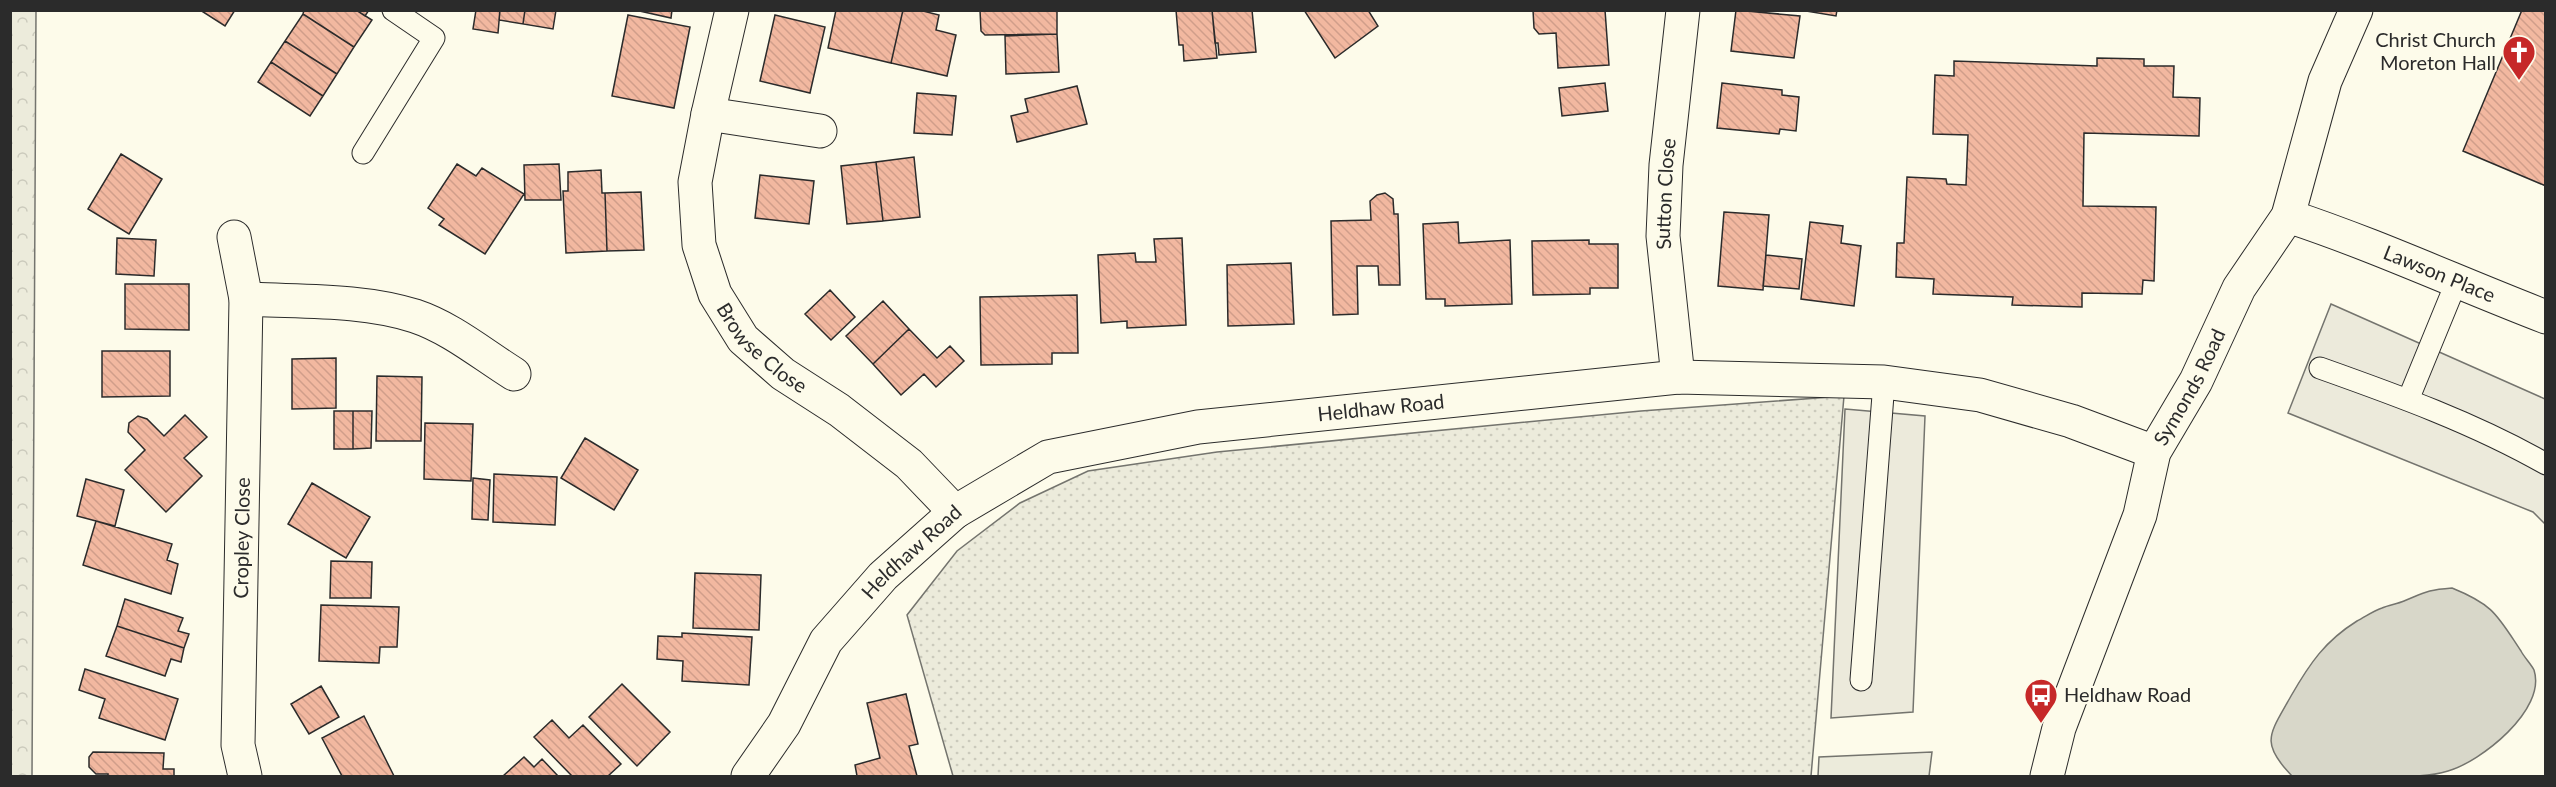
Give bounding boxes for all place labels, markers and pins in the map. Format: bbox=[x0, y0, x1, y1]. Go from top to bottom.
place label: Christ Church Moreton Hall bbox=[2375, 27, 2496, 74]
church icon: Christ Church Moreton Hall bbox=[2501, 34, 2537, 81]
bus stop icon: Heldhaw Road bbox=[2023, 677, 2059, 724]
place label: Heldhaw Road bbox=[2064, 682, 2191, 706]

